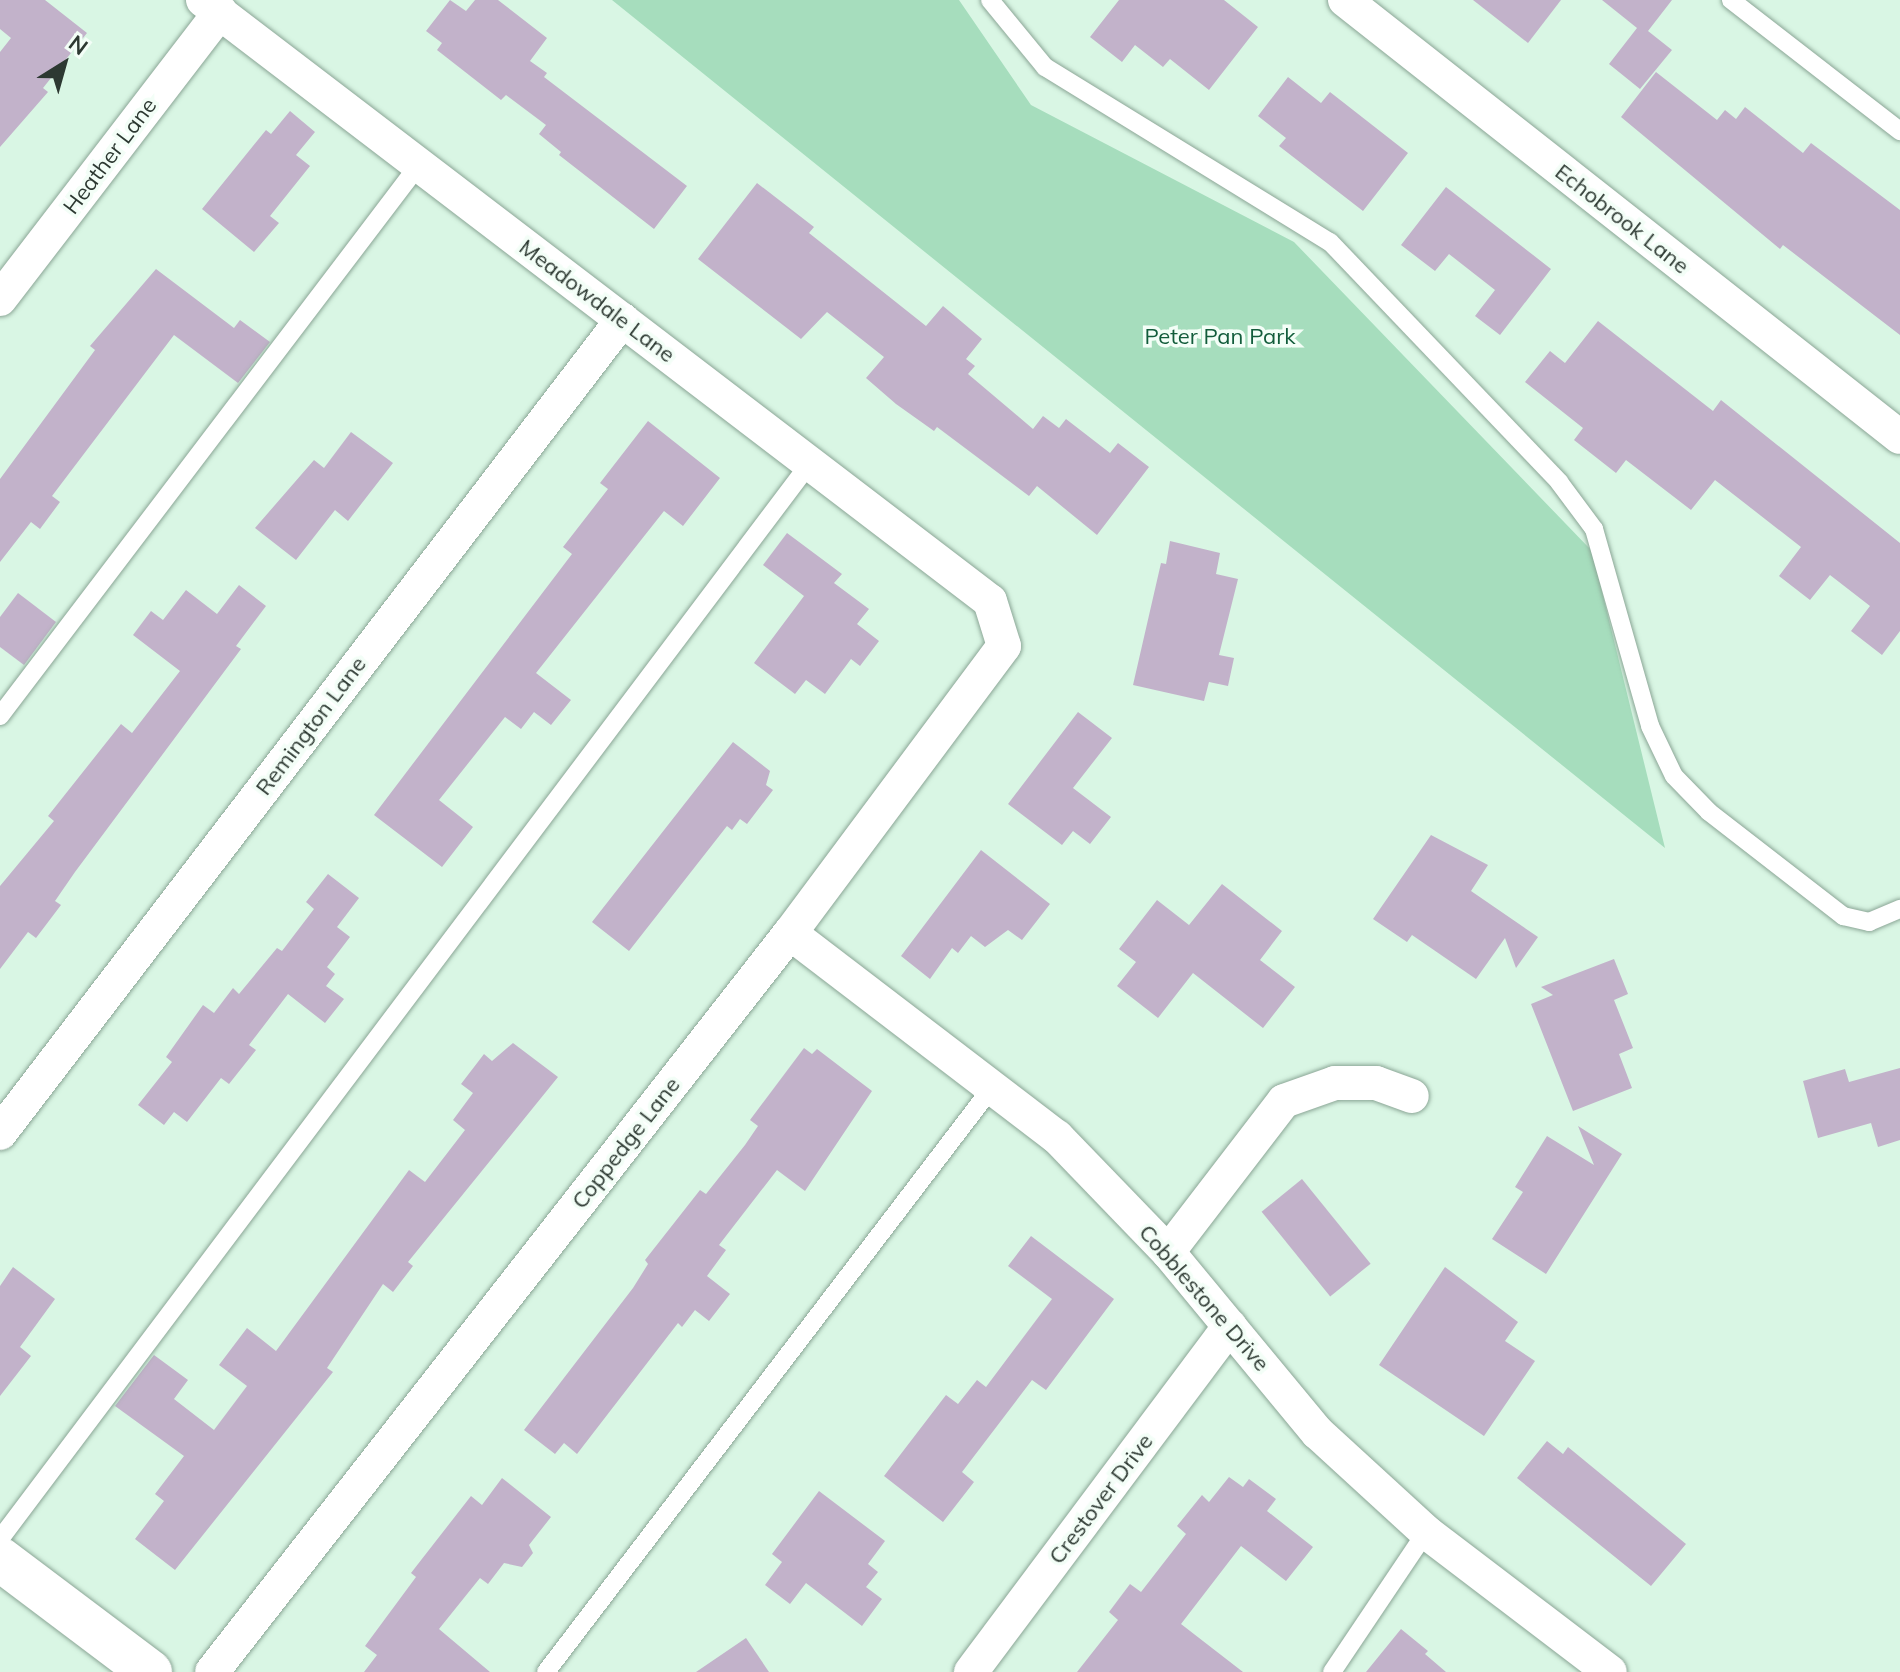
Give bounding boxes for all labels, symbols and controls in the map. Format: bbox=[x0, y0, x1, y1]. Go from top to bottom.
north arrow bbox=[24, 24, 104, 104]
text: N bbox=[63, 29, 94, 61]
street label: Heather Lane bbox=[58, 93, 162, 219]
street label: Echobrook Lane bbox=[1550, 159, 1694, 279]
street label: Meadowdale Lane bbox=[514, 234, 680, 368]
park label: Peter Pan Park bbox=[1144, 324, 1296, 350]
street label: Remington Lane bbox=[250, 652, 372, 800]
street label: Coppedge Lane bbox=[567, 1072, 685, 1214]
street label: Cobblestone Drive bbox=[1133, 1219, 1275, 1377]
street label: Crestover Drive bbox=[1044, 1429, 1158, 1569]

